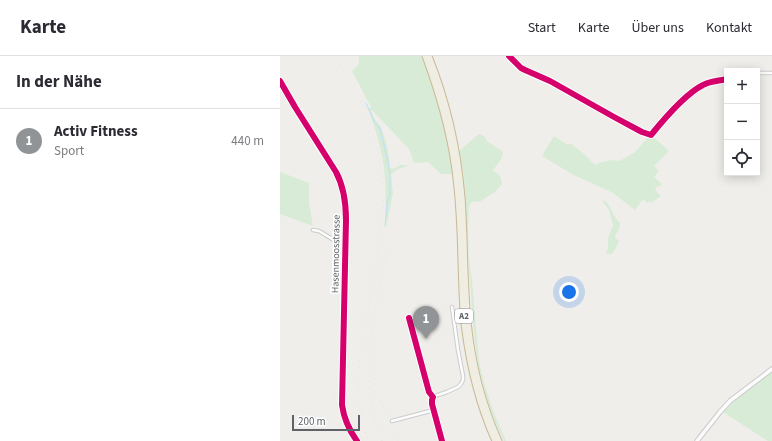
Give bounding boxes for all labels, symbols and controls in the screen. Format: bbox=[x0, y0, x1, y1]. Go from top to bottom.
text: Karte bbox=[20, 14, 66, 41]
text: Start bbox=[528, 18, 556, 38]
text: Karte bbox=[578, 18, 609, 38]
text: Über uns bbox=[631, 18, 684, 38]
text: Kontakt bbox=[706, 18, 752, 38]
map controls bbox=[724, 68, 760, 176]
button: + bbox=[724, 68, 760, 104]
text: In der Nähe bbox=[16, 70, 102, 94]
button: − bbox=[724, 104, 760, 140]
text: Activ Fitness bbox=[54, 121, 138, 142]
text: 1 bbox=[26, 132, 32, 150]
text: 440 m bbox=[231, 132, 264, 150]
button: locate bbox=[724, 140, 760, 176]
text: Sport bbox=[54, 142, 84, 160]
street label: Hasenmoosstrasse bbox=[328, 215, 344, 293]
your location bbox=[559, 282, 579, 302]
pin: 1 bbox=[413, 306, 439, 339]
road number: A2 bbox=[455, 309, 473, 323]
scale bar bbox=[292, 413, 360, 432]
text: 200 m bbox=[298, 414, 326, 429]

